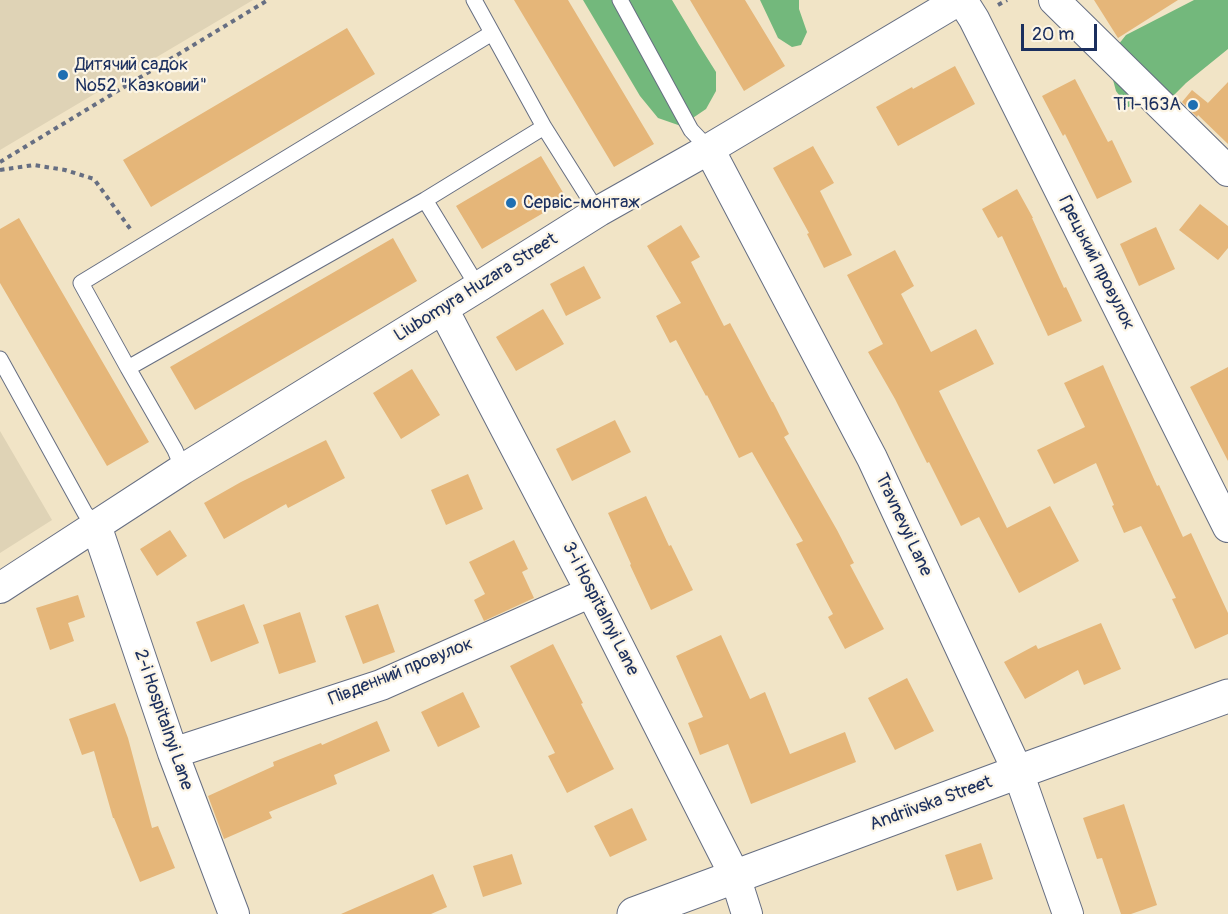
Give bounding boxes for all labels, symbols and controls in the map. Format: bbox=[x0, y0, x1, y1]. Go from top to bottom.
scale bar bbox=[1024, 12, 1100, 50]
text: 20 m bbox=[1032, 23, 1074, 46]
place label: Дитячий садок №52 "Казковий" bbox=[75, 54, 207, 97]
marker: Дитячий садок №52 "Казковий" bbox=[56, 68, 70, 82]
place label: ТП-163А bbox=[1113, 94, 1181, 116]
marker: ТП-163А bbox=[1186, 98, 1200, 112]
place label: Сервіс-монтаж bbox=[523, 192, 640, 214]
street label: Грецький провулок bbox=[1053, 192, 1139, 334]
marker: Сервіс-монтаж bbox=[504, 196, 518, 210]
street label: Liubomyra Huzara Street bbox=[390, 229, 562, 347]
street label: Travnevyi Lane bbox=[870, 470, 936, 580]
street label: 3-i Hospitalnyi Lane bbox=[557, 539, 643, 679]
street label: Південний провулок bbox=[326, 633, 476, 711]
street label: 2-i Hospitalnyi Lane bbox=[129, 647, 197, 793]
street label: Andriivska Street bbox=[867, 772, 995, 836]

